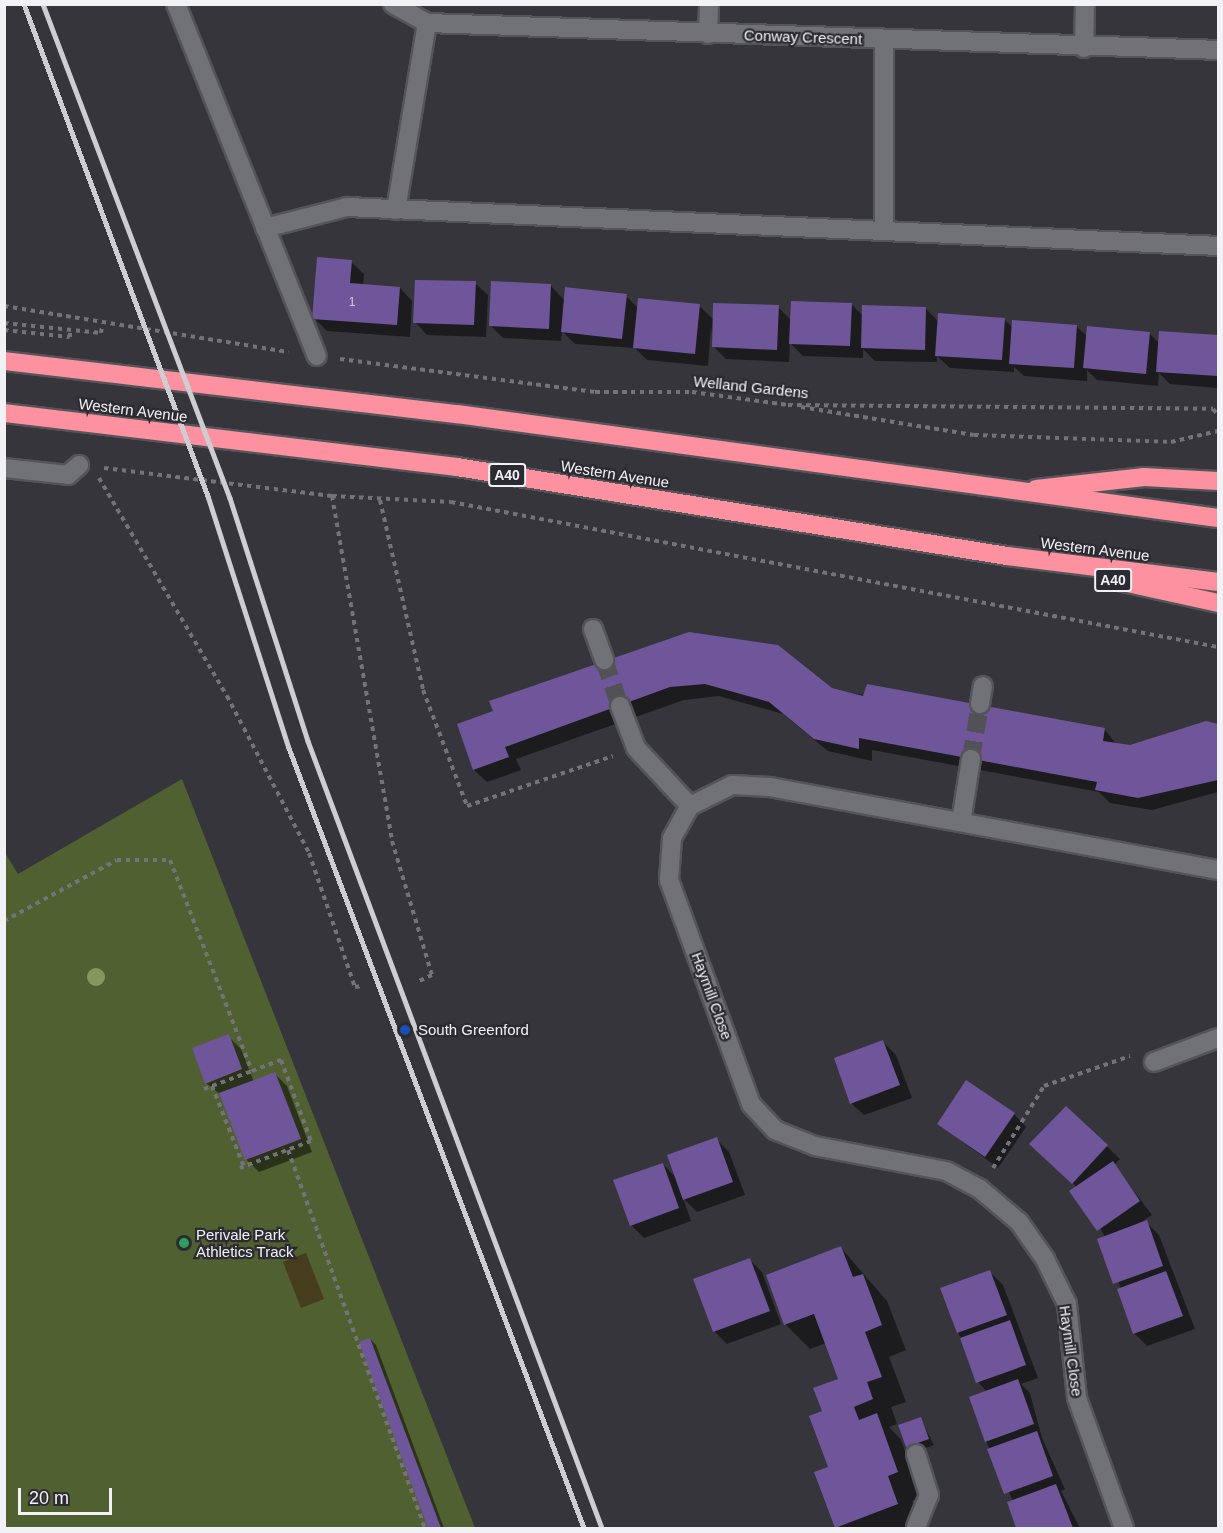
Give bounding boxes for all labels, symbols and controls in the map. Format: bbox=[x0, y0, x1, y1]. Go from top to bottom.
street label: Conway Crescent bbox=[744, 26, 862, 48]
house number: 1 bbox=[349, 296, 355, 310]
street label: Welland Gardens bbox=[693, 372, 809, 402]
street label: Western Avenue bbox=[77, 394, 189, 426]
street label: Western Avenue bbox=[559, 456, 671, 492]
road number: A40 bbox=[488, 464, 526, 486]
street label: Western Avenue bbox=[1039, 533, 1151, 565]
road number: A40 bbox=[1094, 569, 1132, 591]
street label: Haymill Close bbox=[688, 950, 736, 1042]
marker: South Greenford bbox=[396, 1021, 414, 1039]
place label: South Greenford bbox=[418, 1021, 529, 1039]
place label: Perivale Park Athletics Track bbox=[196, 1225, 294, 1260]
marker: Perivale Park Athletics Track bbox=[177, 1236, 191, 1250]
street label: Haymill Close bbox=[1056, 1304, 1086, 1398]
scale bar bbox=[21, 1476, 116, 1514]
text: 20 m bbox=[29, 1488, 69, 1508]

